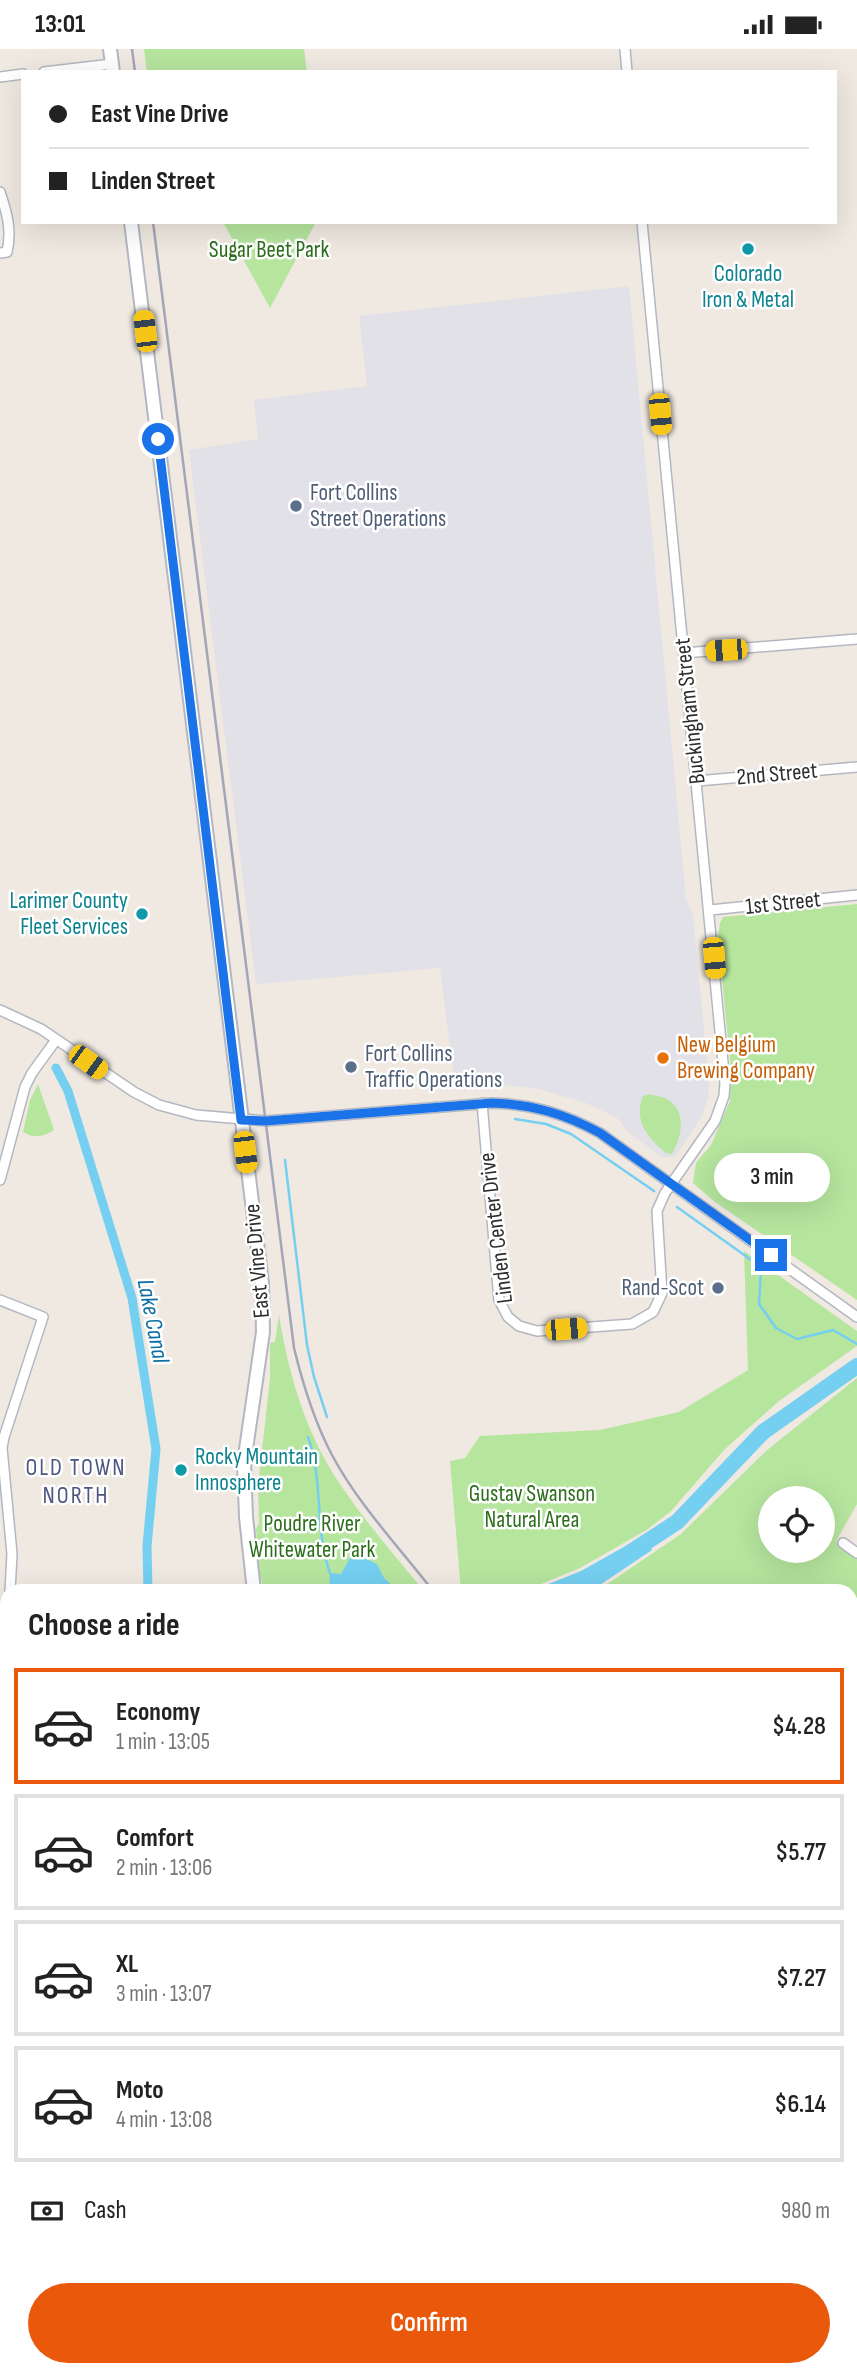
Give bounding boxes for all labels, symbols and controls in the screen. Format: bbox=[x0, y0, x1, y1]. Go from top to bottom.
text: 13:01 bbox=[35, 9, 85, 40]
text: East Vine Drive bbox=[91, 99, 229, 130]
text: Linden Street bbox=[91, 166, 215, 197]
park label: Sugar Beet Park bbox=[209, 236, 329, 264]
marker: Colorado Iron & Metal bbox=[740, 241, 756, 257]
place label: Colorado Iron & Metal bbox=[702, 260, 794, 314]
car bbox=[133, 309, 158, 353]
car bbox=[648, 392, 673, 436]
route start bbox=[142, 423, 174, 455]
place label: Fort Collins Street Operations bbox=[310, 479, 446, 533]
marker: Fort Collins Street Operations bbox=[288, 498, 304, 514]
street label: Buckingham Street bbox=[668, 637, 712, 785]
car bbox=[705, 638, 748, 662]
street label: 2nd Street bbox=[735, 757, 819, 791]
street label: 1st Street bbox=[744, 885, 822, 921]
place label: Larimer County Fleet Services bbox=[9, 887, 128, 941]
marker: Larimer County Fleet Services bbox=[134, 906, 150, 922]
car bbox=[702, 936, 727, 980]
place label: New Belgium Brewing Company bbox=[677, 1031, 815, 1085]
place label: Fort Collins Traffic Operations bbox=[365, 1040, 502, 1094]
car bbox=[65, 1041, 112, 1083]
marker: New Belgium Brewing Company bbox=[655, 1050, 671, 1066]
marker: Fort Collins Traffic Operations bbox=[343, 1059, 359, 1075]
car bbox=[233, 1130, 258, 1174]
street label: Linden Center Drive bbox=[473, 1151, 519, 1305]
callout: 3 min bbox=[713, 1153, 829, 1203]
text: 3 min bbox=[750, 1163, 794, 1191]
street label: East Vine Drive bbox=[238, 1203, 276, 1319]
route end bbox=[755, 1239, 787, 1271]
place label: Rand-Scot bbox=[622, 1274, 704, 1302]
water label: Lake Canal bbox=[131, 1277, 175, 1366]
marker: Rand-Scot bbox=[710, 1280, 726, 1296]
car bbox=[545, 1317, 588, 1341]
place label: Rocky Mountain Innosphere bbox=[195, 1443, 318, 1497]
district label: OLD TOWN NORTH bbox=[25, 1453, 127, 1510]
marker: Rocky Mountain Innosphere bbox=[173, 1462, 189, 1478]
park label: Gustav Swanson Natural Area bbox=[469, 1480, 595, 1534]
map controls bbox=[758, 1486, 835, 1563]
button: locate bbox=[758, 1486, 835, 1563]
park label: Poudre River Whitewater Park bbox=[249, 1510, 375, 1564]
text: Choose a ride bbox=[28, 1606, 180, 1645]
icon: car bbox=[32, 1695, 95, 1758]
text: Economy bbox=[116, 1697, 200, 1728]
text: $4.28 bbox=[772, 1711, 826, 1742]
text: 1 min · 13:05 bbox=[116, 1728, 210, 1756]
icon: car bbox=[32, 1821, 95, 1884]
text: Comfort bbox=[116, 1823, 194, 1854]
text: $5.77 bbox=[775, 1837, 826, 1868]
text: 2 min · 13:06 bbox=[116, 1854, 212, 1882]
icon: car bbox=[32, 1947, 95, 2010]
text: XL bbox=[116, 1949, 138, 1980]
text: $7.27 bbox=[776, 1963, 826, 1994]
text: 3 min · 13:07 bbox=[116, 1980, 212, 2008]
icon: car bbox=[32, 2073, 95, 2136]
text: Moto bbox=[116, 2075, 164, 2106]
text: $6.14 bbox=[774, 2089, 826, 2120]
text: 4 min · 13:08 bbox=[116, 2106, 212, 2134]
icon: cash bbox=[28, 2192, 66, 2230]
text: Cash bbox=[84, 2195, 127, 2226]
text: 980 m bbox=[781, 2197, 830, 2225]
button: Confirm bbox=[28, 2283, 830, 2363]

